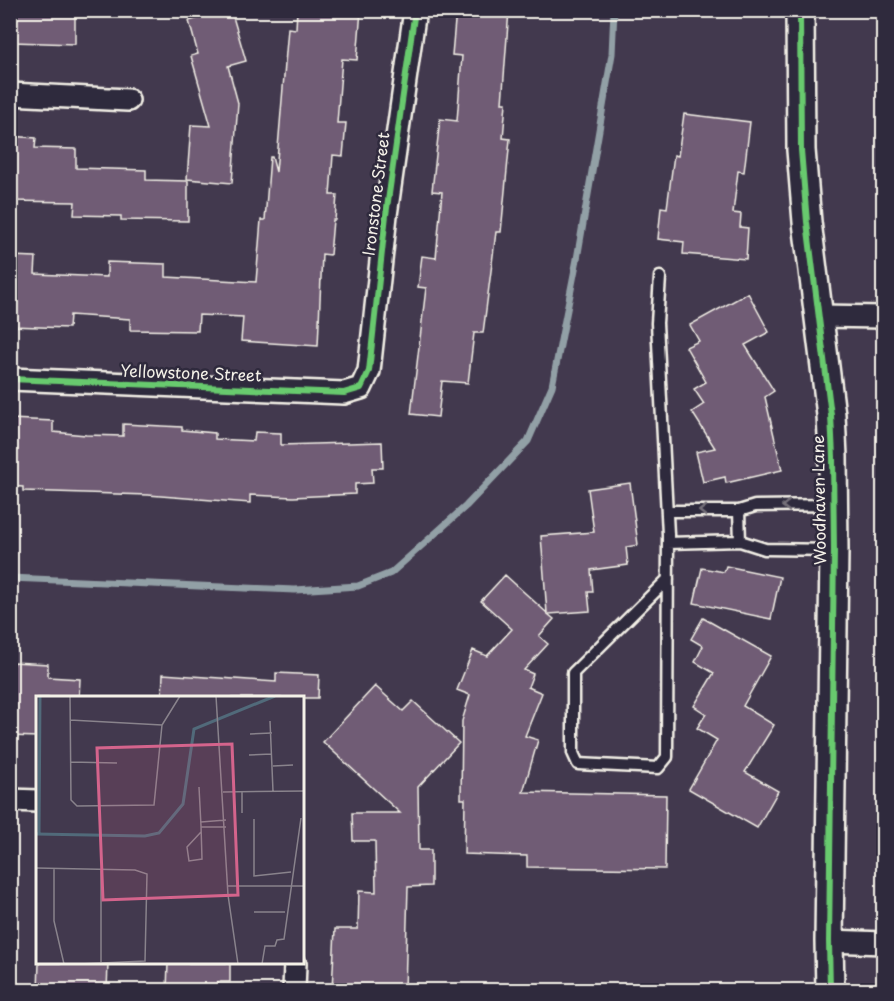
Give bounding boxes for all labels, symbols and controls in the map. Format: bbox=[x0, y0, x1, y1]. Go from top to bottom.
street label: Ironstone Street bbox=[356, 130, 395, 257]
street label: Yellowstone Street bbox=[120, 358, 262, 386]
street label: Woodhaven Lane bbox=[805, 435, 831, 565]
one-way arrow bbox=[782, 500, 791, 512]
one-way arrow bbox=[699, 505, 708, 517]
inset map bbox=[36, 696, 304, 965]

